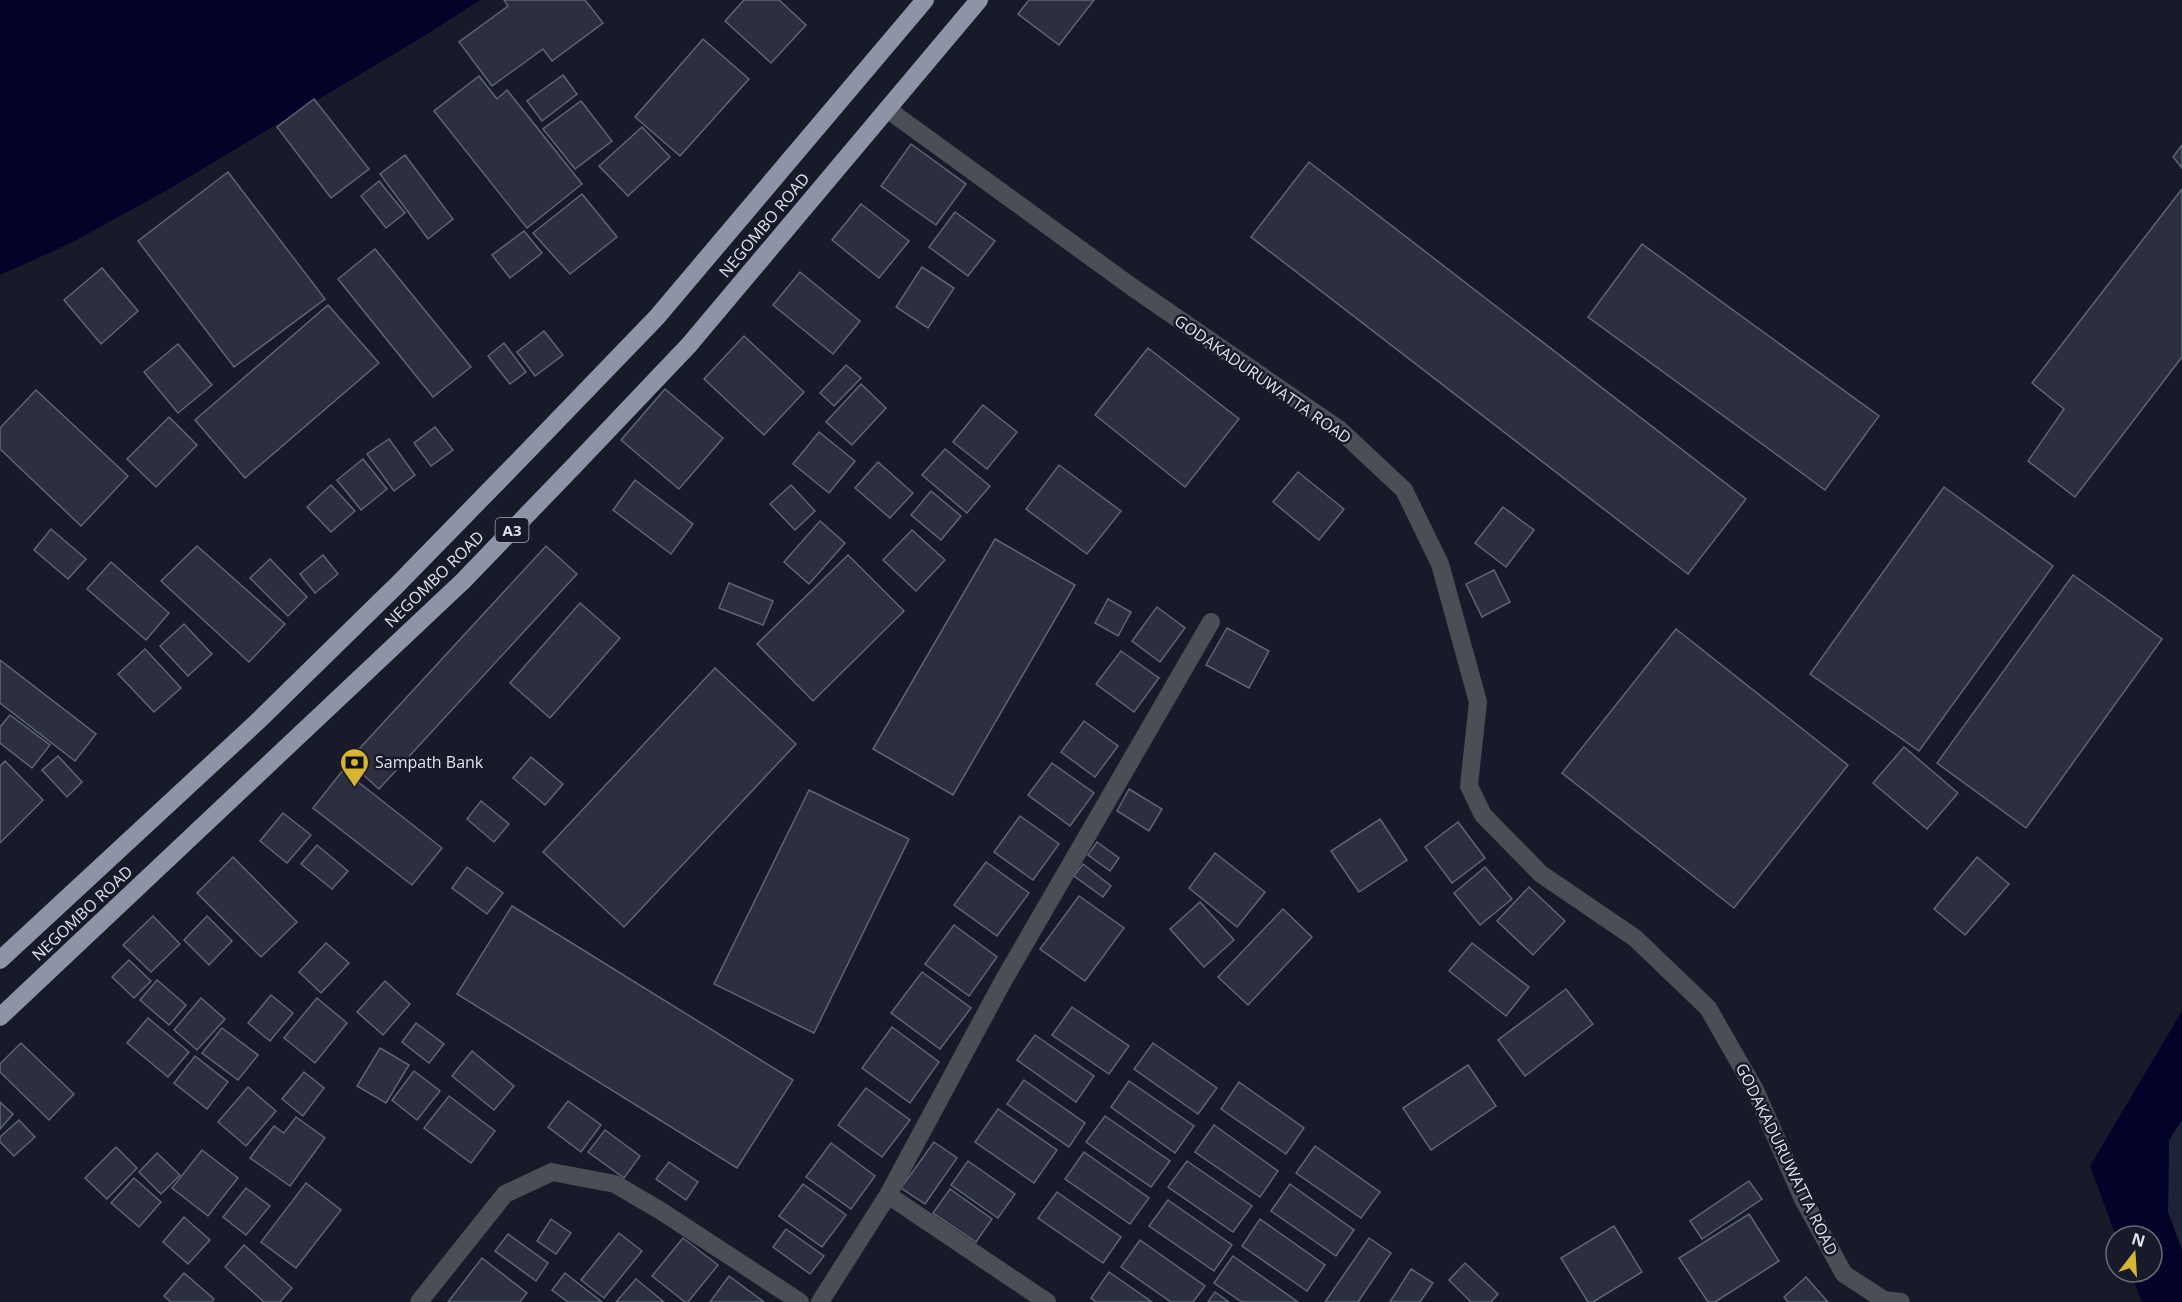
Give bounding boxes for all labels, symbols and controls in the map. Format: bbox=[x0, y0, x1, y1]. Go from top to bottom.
street label: NEGOMBO ROAD bbox=[714, 168, 814, 282]
street label: GODAKADURUWATTA ROAD bbox=[1170, 309, 1356, 449]
road number: A3 bbox=[496, 518, 528, 542]
street label: NEGOMBO ROAD bbox=[379, 526, 489, 632]
bank icon: Sampath Bank bbox=[338, 746, 370, 788]
place label: Sampath Bank bbox=[375, 751, 484, 773]
street label: NEGOMBO ROAD bbox=[27, 860, 137, 966]
street label: GODAKADURUWATTA ROAD bbox=[1731, 1059, 1843, 1259]
north arrow bbox=[2104, 1224, 2164, 1284]
text: N bbox=[2129, 1227, 2148, 1252]

